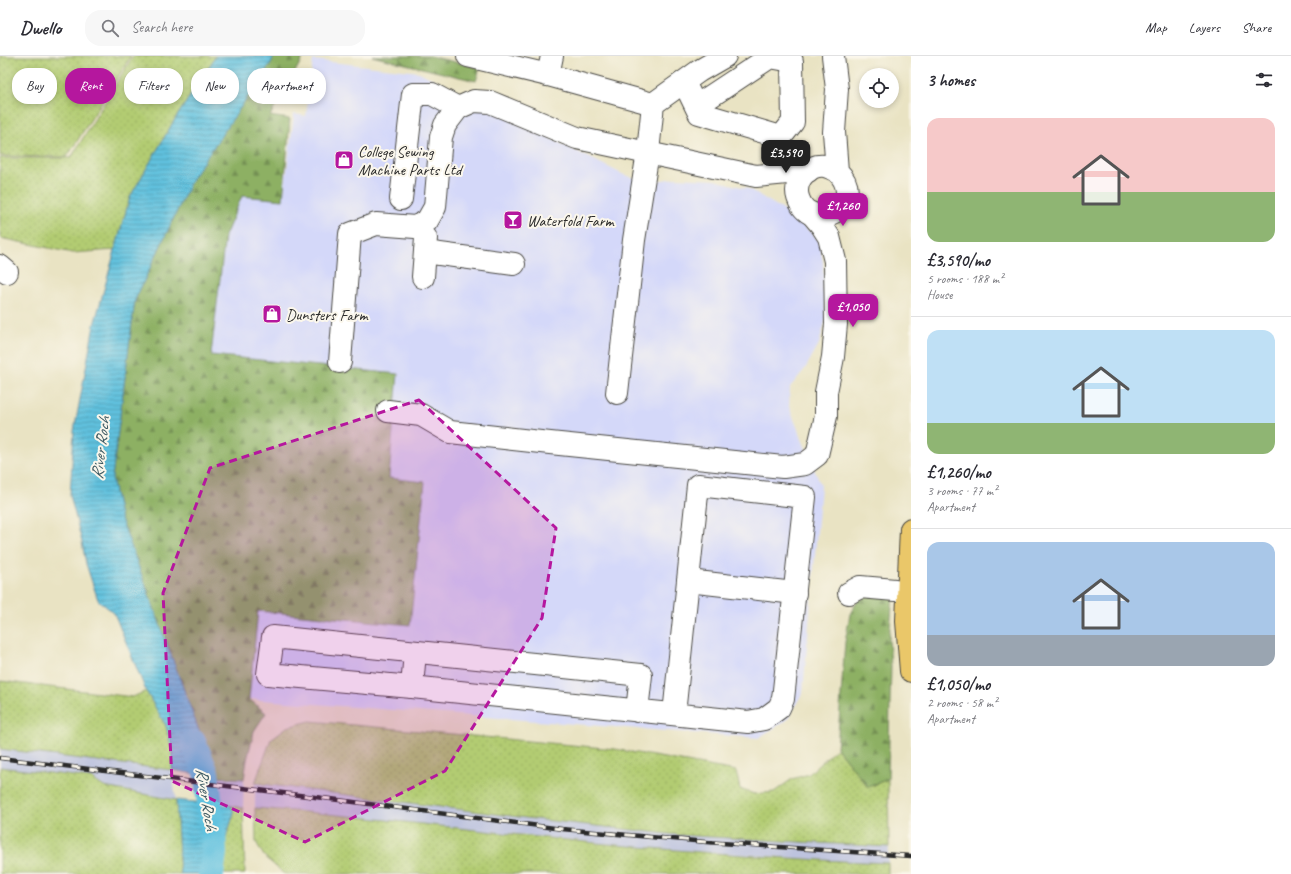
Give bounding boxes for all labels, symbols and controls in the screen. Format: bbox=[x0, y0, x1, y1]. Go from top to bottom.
search box bbox=[85, 10, 365, 46]
text: Dwello bbox=[20, 16, 61, 40]
icon: search bbox=[99, 17, 121, 39]
text: Search here bbox=[131, 18, 192, 37]
text: Map bbox=[1145, 19, 1167, 36]
text: Layers bbox=[1189, 19, 1220, 36]
text: Share bbox=[1242, 19, 1271, 36]
chip: Buy bbox=[12, 68, 57, 104]
chip: Rent bbox=[65, 68, 116, 104]
chip: Filters bbox=[124, 68, 183, 104]
chip: New bbox=[191, 68, 239, 104]
chip: Apartment bbox=[247, 68, 326, 104]
map controls bbox=[859, 68, 899, 108]
button: locate bbox=[859, 68, 899, 108]
icon: filters bbox=[1253, 69, 1275, 91]
text: 3 homes bbox=[927, 70, 975, 91]
pin: £3,590 bbox=[753, 140, 819, 174]
place label: College Sewing Machine Parts Ltd bbox=[358, 142, 464, 180]
icon: home bbox=[1065, 144, 1137, 216]
text: £3,590 bbox=[770, 145, 802, 161]
shop icon: College Sewing Machine Parts Ltd bbox=[333, 149, 355, 171]
pin: £1,260 bbox=[810, 193, 876, 227]
text: £1,260 bbox=[827, 198, 859, 214]
bar icon: Waterfold Farm bbox=[502, 209, 524, 231]
place label: Waterfold Farm bbox=[527, 211, 615, 231]
text: £3,590/mo bbox=[927, 250, 990, 271]
text: 5 rooms · 188 m² bbox=[927, 271, 1003, 287]
text: House bbox=[927, 287, 952, 303]
pin: £1,050 bbox=[820, 294, 886, 328]
text: £1,050 bbox=[837, 299, 869, 315]
shop icon: Dunsters Farm bbox=[261, 303, 283, 325]
place label: Dunsters Farm bbox=[286, 305, 370, 325]
icon: home bbox=[1065, 356, 1137, 428]
water label: River Roch bbox=[86, 415, 115, 480]
text: £1,260/mo bbox=[927, 462, 991, 483]
text: 3 rooms · 77 m² bbox=[927, 483, 997, 499]
text: Apartment bbox=[927, 499, 975, 515]
icon: home bbox=[1065, 568, 1137, 640]
text: £1,050/mo bbox=[927, 674, 990, 695]
text: 2 rooms · 58 m² bbox=[927, 695, 997, 711]
text: Apartment bbox=[927, 711, 975, 727]
water label: River Roch bbox=[191, 767, 222, 833]

